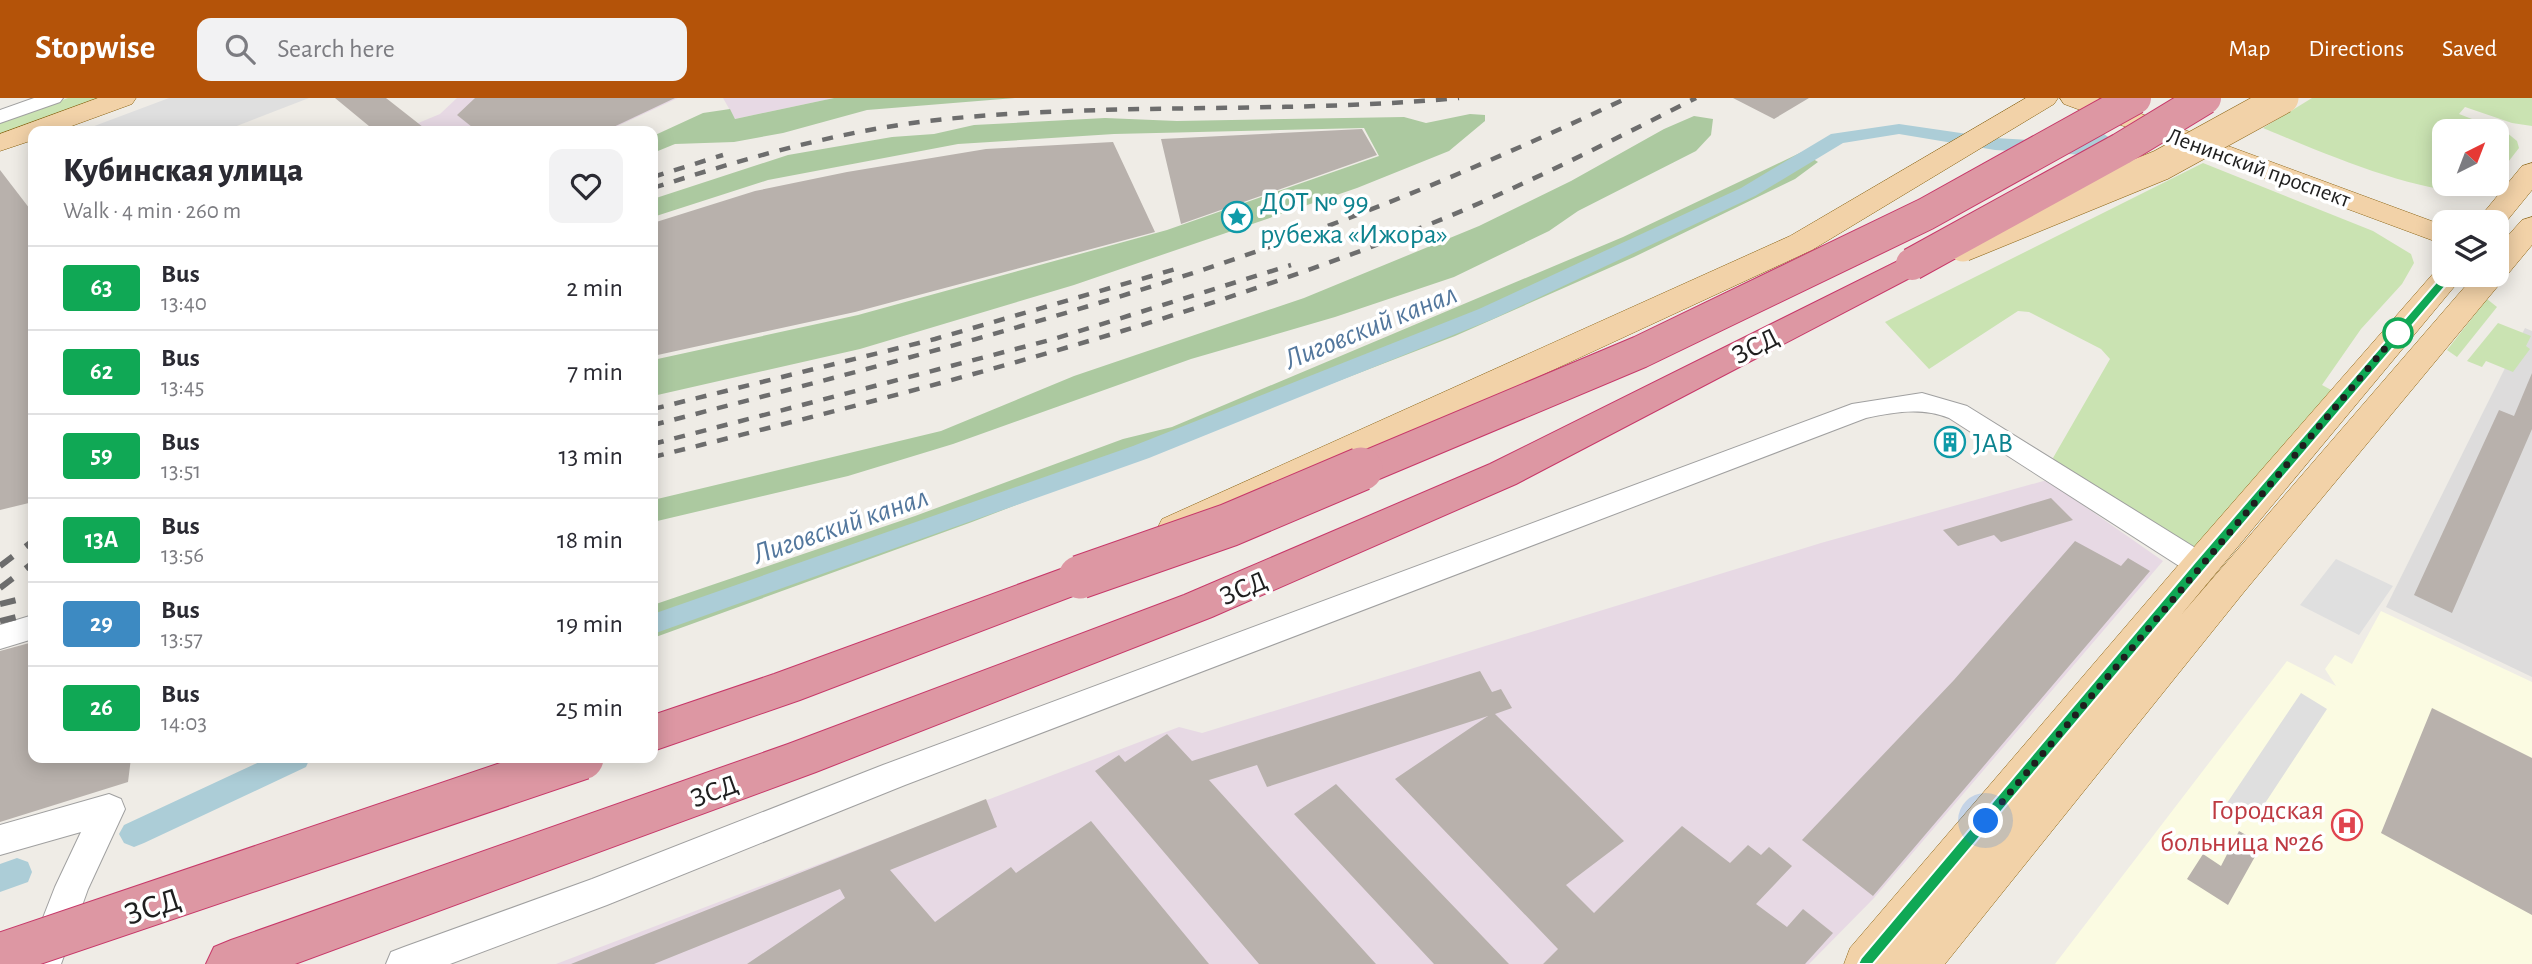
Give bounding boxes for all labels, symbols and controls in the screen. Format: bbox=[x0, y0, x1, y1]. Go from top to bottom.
search box bbox=[197, 18, 687, 81]
icon: search bbox=[221, 30, 259, 68]
text: Stopwise bbox=[35, 32, 155, 65]
text: Search here bbox=[277, 36, 395, 62]
text: Map bbox=[2228, 37, 2270, 61]
text: Directions bbox=[2308, 37, 2404, 61]
text: Saved bbox=[2442, 37, 2497, 61]
north arrow bbox=[2432, 119, 2510, 196]
map controls bbox=[2432, 119, 2509, 287]
street label: Ленинский проспект bbox=[2164, 125, 2354, 212]
button: heart bbox=[549, 149, 623, 223]
text: Кубинская улица bbox=[63, 155, 303, 188]
place label: ДОТ № 99 рубежа «Ижора» bbox=[1260, 189, 1448, 249]
text: Walk · 4 min · 260 m bbox=[63, 200, 241, 223]
place icon: ДОТ № 99 рубежа «Ижора» bbox=[1220, 200, 1254, 234]
button: layers bbox=[2432, 210, 2509, 287]
text: Bus bbox=[161, 261, 200, 287]
text: 2 min bbox=[566, 275, 623, 301]
text: 63 bbox=[91, 276, 112, 300]
water label: Лиговский канал bbox=[1279, 279, 1461, 376]
text: 13:40 bbox=[161, 292, 207, 315]
unlabelled marker bbox=[2383, 318, 2413, 348]
street label: ЗСД bbox=[1728, 323, 1784, 370]
text: Bus bbox=[161, 345, 200, 371]
text: 7 min bbox=[567, 359, 623, 385]
text: 62 bbox=[90, 360, 113, 384]
text: 13:45 bbox=[161, 376, 204, 399]
building icon: JAB bbox=[1933, 425, 1967, 459]
text: Bus bbox=[161, 429, 200, 455]
place label: JAB bbox=[1973, 430, 2013, 458]
text: 13 min bbox=[559, 443, 623, 469]
text: 59 bbox=[91, 444, 112, 468]
text: 13:51 bbox=[161, 460, 201, 483]
water label: Лиговский канал bbox=[748, 482, 932, 570]
text: Bus bbox=[161, 513, 200, 539]
text: 18 min bbox=[557, 527, 623, 553]
text: 13А bbox=[85, 528, 118, 552]
text: 13:56 bbox=[161, 544, 204, 567]
street label: ЗСД bbox=[1216, 567, 1271, 611]
text: Bus bbox=[161, 597, 200, 623]
text: 19 min bbox=[557, 611, 623, 637]
text: 29 bbox=[90, 612, 113, 636]
text: 13:57 bbox=[161, 628, 203, 651]
text: Bus bbox=[161, 681, 200, 707]
text: 25 min bbox=[556, 695, 623, 721]
text: 26 bbox=[90, 696, 113, 720]
text: 14:03 bbox=[161, 712, 207, 735]
street label: ЗСД bbox=[687, 770, 742, 813]
place label: Городская больница №26 bbox=[2160, 797, 2324, 857]
your location bbox=[1968, 803, 2003, 838]
hospital icon: Городская больница №26 bbox=[2330, 808, 2364, 842]
street label: ЗСД bbox=[121, 883, 185, 932]

